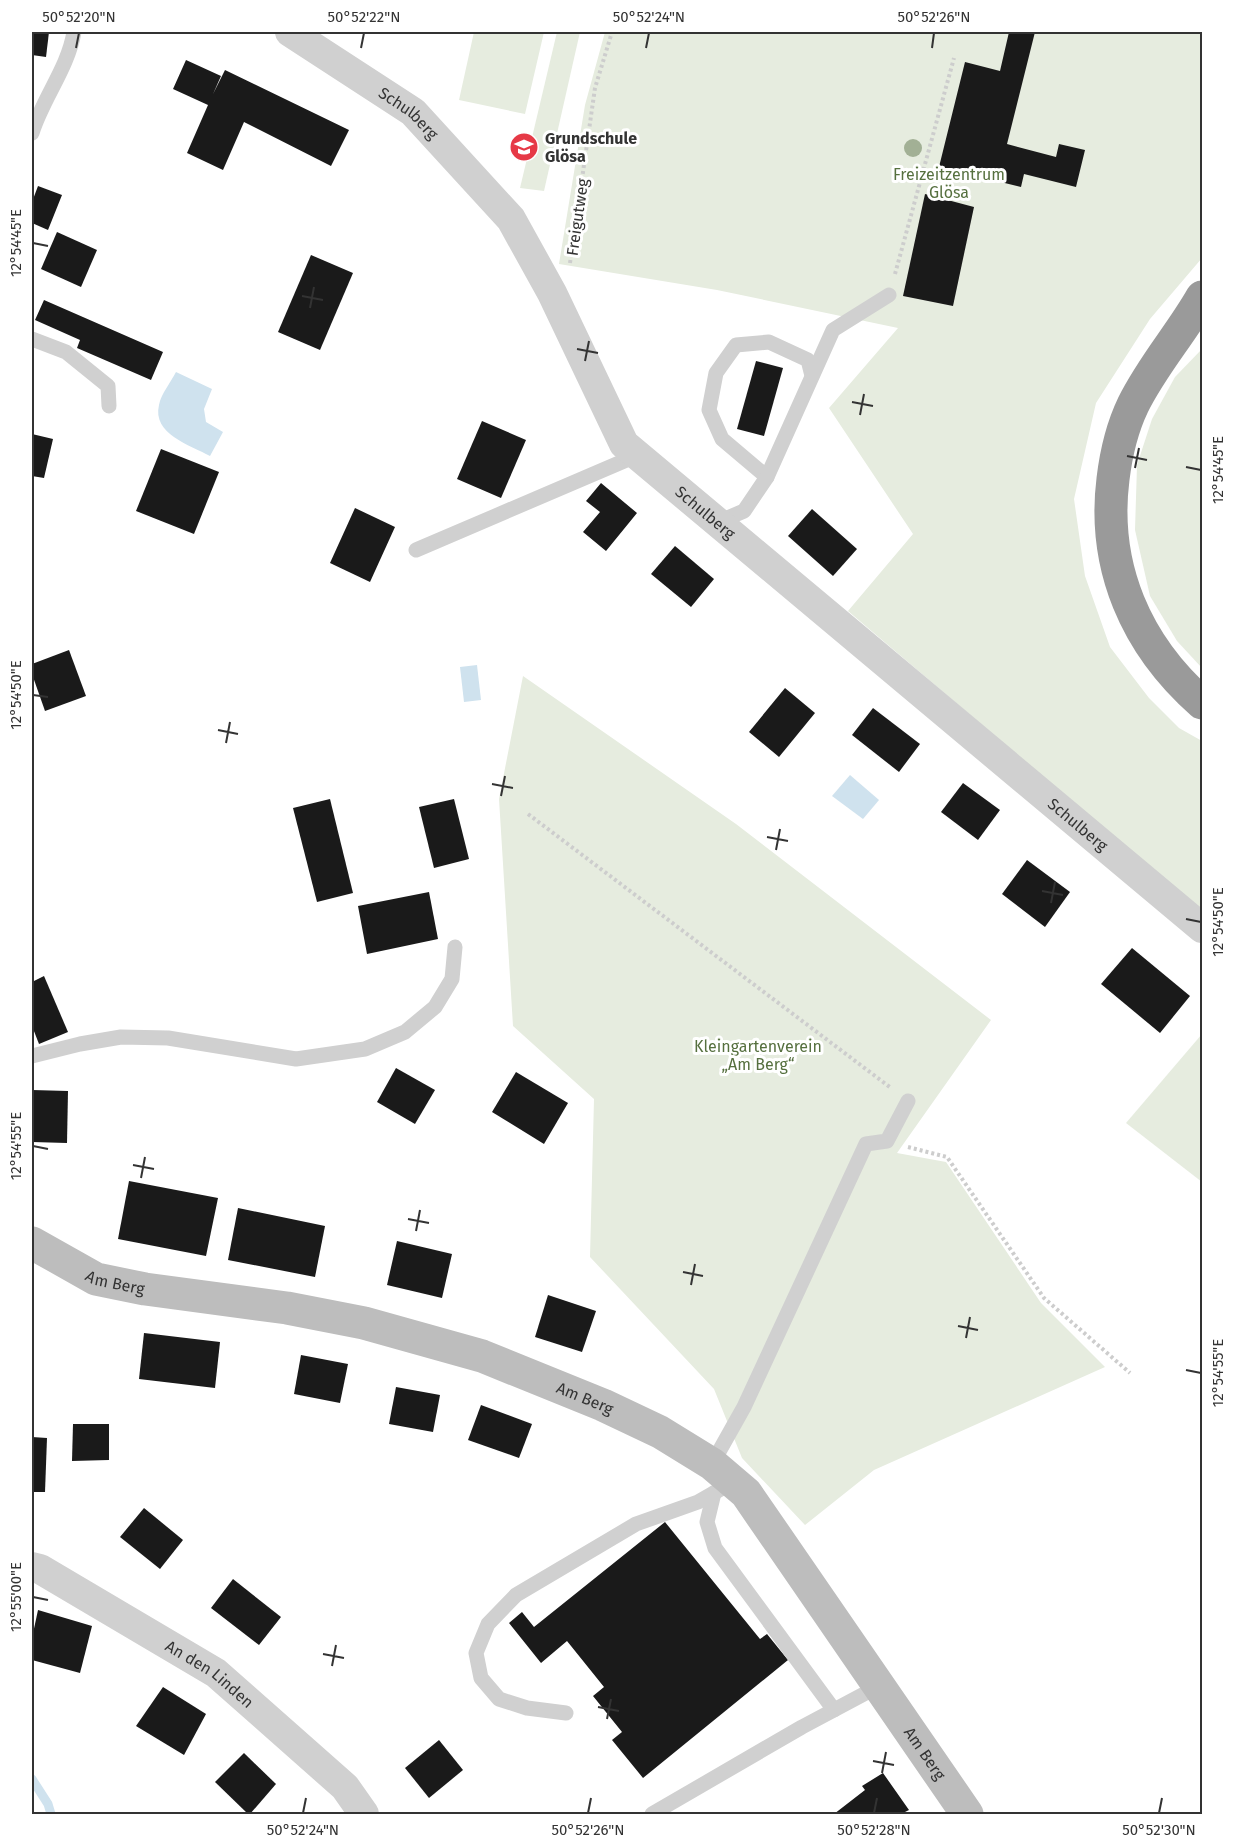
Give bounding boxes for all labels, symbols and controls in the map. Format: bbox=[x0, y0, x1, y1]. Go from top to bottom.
text: 50°52'20"N bbox=[42, 8, 116, 26]
text: 50°52'22"N bbox=[328, 8, 400, 26]
text: 50°52'24"N bbox=[613, 8, 685, 26]
text: 50°52'26"N bbox=[897, 8, 971, 26]
street label: Schulberg bbox=[375, 83, 443, 144]
place label: Grundschule Glösa bbox=[545, 129, 637, 166]
school or university icon: Grundschule Glösa bbox=[508, 131, 540, 163]
park label: Freizeitzentrum Glösa bbox=[893, 165, 1005, 202]
street label: Freigutweg bbox=[563, 176, 592, 257]
text: 12°54'45"E bbox=[7, 209, 25, 277]
text: 12°54'45"E bbox=[1209, 436, 1227, 504]
street label: Schulberg bbox=[671, 482, 740, 544]
text: 12°54'50"E bbox=[7, 660, 25, 730]
street label: Schulberg bbox=[1044, 794, 1112, 856]
text: 12°54'50"E bbox=[1209, 887, 1227, 957]
park label: Kleingartenverein „Am Berg“ bbox=[694, 1037, 822, 1074]
text: 12°54'55"E bbox=[7, 1112, 25, 1180]
street label: Am Berg bbox=[82, 1266, 147, 1299]
text: 12°54'55"E bbox=[1209, 1339, 1227, 1407]
street label: Am Berg bbox=[554, 1378, 617, 1419]
text: 12°55'00"E bbox=[7, 1562, 25, 1632]
street label: An den Linden bbox=[162, 1636, 258, 1712]
street label: Am Berg bbox=[900, 1723, 950, 1784]
text: 50°52'24"N bbox=[267, 1821, 339, 1839]
text: 50°52'26"N bbox=[551, 1821, 625, 1839]
text: 50°52'28"N bbox=[837, 1821, 911, 1839]
text: 50°52'30"N bbox=[1122, 1821, 1196, 1839]

